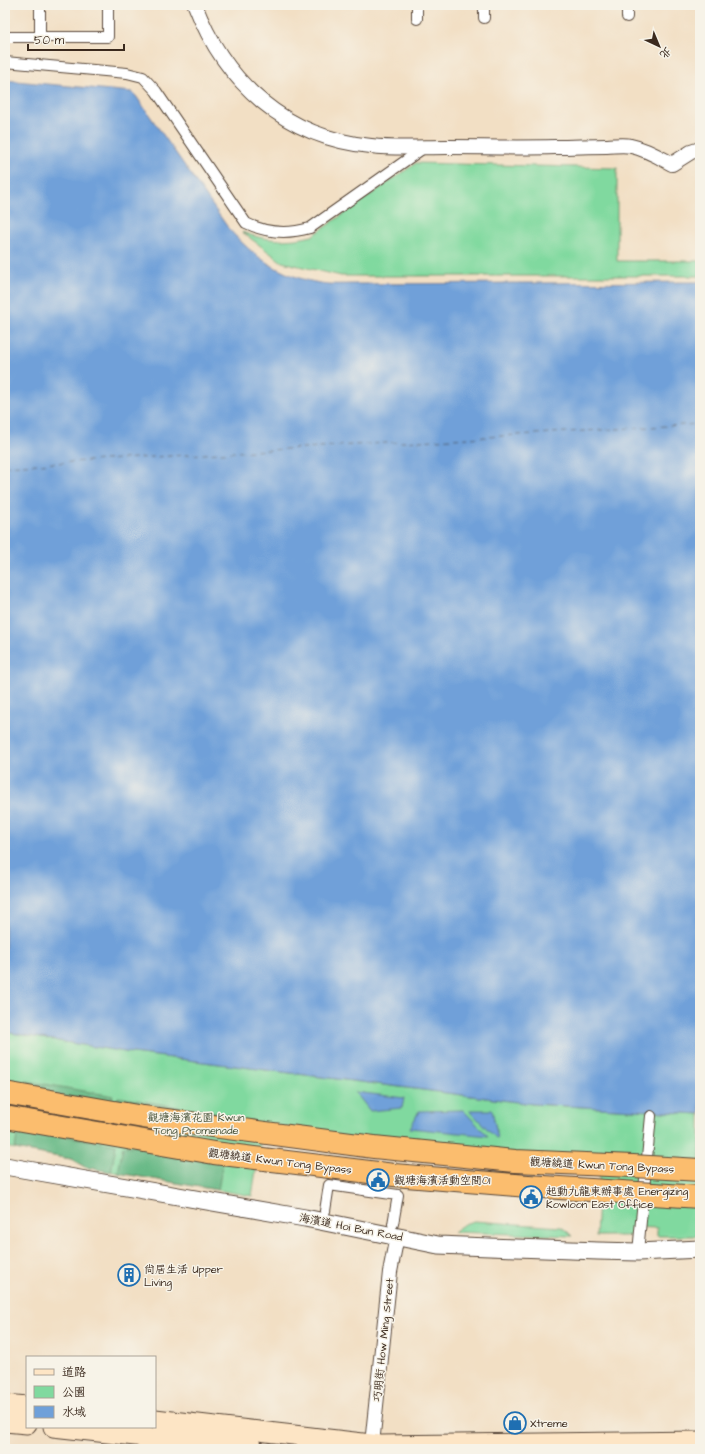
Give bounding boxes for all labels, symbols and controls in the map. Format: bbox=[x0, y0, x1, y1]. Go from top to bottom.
scale bar bbox=[28, 26, 124, 52]
north arrow bbox=[639, 26, 679, 66]
text: 50 m bbox=[34, 32, 65, 49]
text: 北 bbox=[656, 44, 675, 62]
park label: 觀塘海濱花園 Kwun Tong Promenade bbox=[147, 1110, 245, 1139]
street label: 觀塘繞道 Kwun Tong Bypass bbox=[207, 1145, 353, 1179]
street label: 觀塘繞道 Kwun Tong Bypass bbox=[529, 1154, 675, 1178]
public building icon: 觀塘海濱活動空間01 bbox=[365, 1167, 391, 1193]
place label: 觀塘海濱活動空間01 bbox=[394, 1173, 491, 1188]
public building icon: 起動九龍東辦事處 Energizing Kowloon East Office bbox=[518, 1184, 544, 1210]
place label: 起動九龍東辦事處 Energizing Kowloon East Office bbox=[546, 1184, 688, 1212]
street label: 海濱道 Hoi Bun Road bbox=[298, 1210, 404, 1245]
building icon: 尚居生活 Upper Living bbox=[116, 1262, 142, 1288]
place label: 尚居生活 Upper Living bbox=[144, 1262, 223, 1291]
street label: 巧明街 How Ming Street bbox=[370, 1277, 398, 1403]
legend bbox=[26, 1356, 156, 1428]
text: 道路 bbox=[62, 1364, 86, 1381]
text: 公園 bbox=[62, 1384, 86, 1401]
text: 水域 bbox=[62, 1404, 86, 1421]
shop icon: Xtreme bbox=[502, 1410, 528, 1436]
place label: Xtreme bbox=[530, 1416, 568, 1431]

